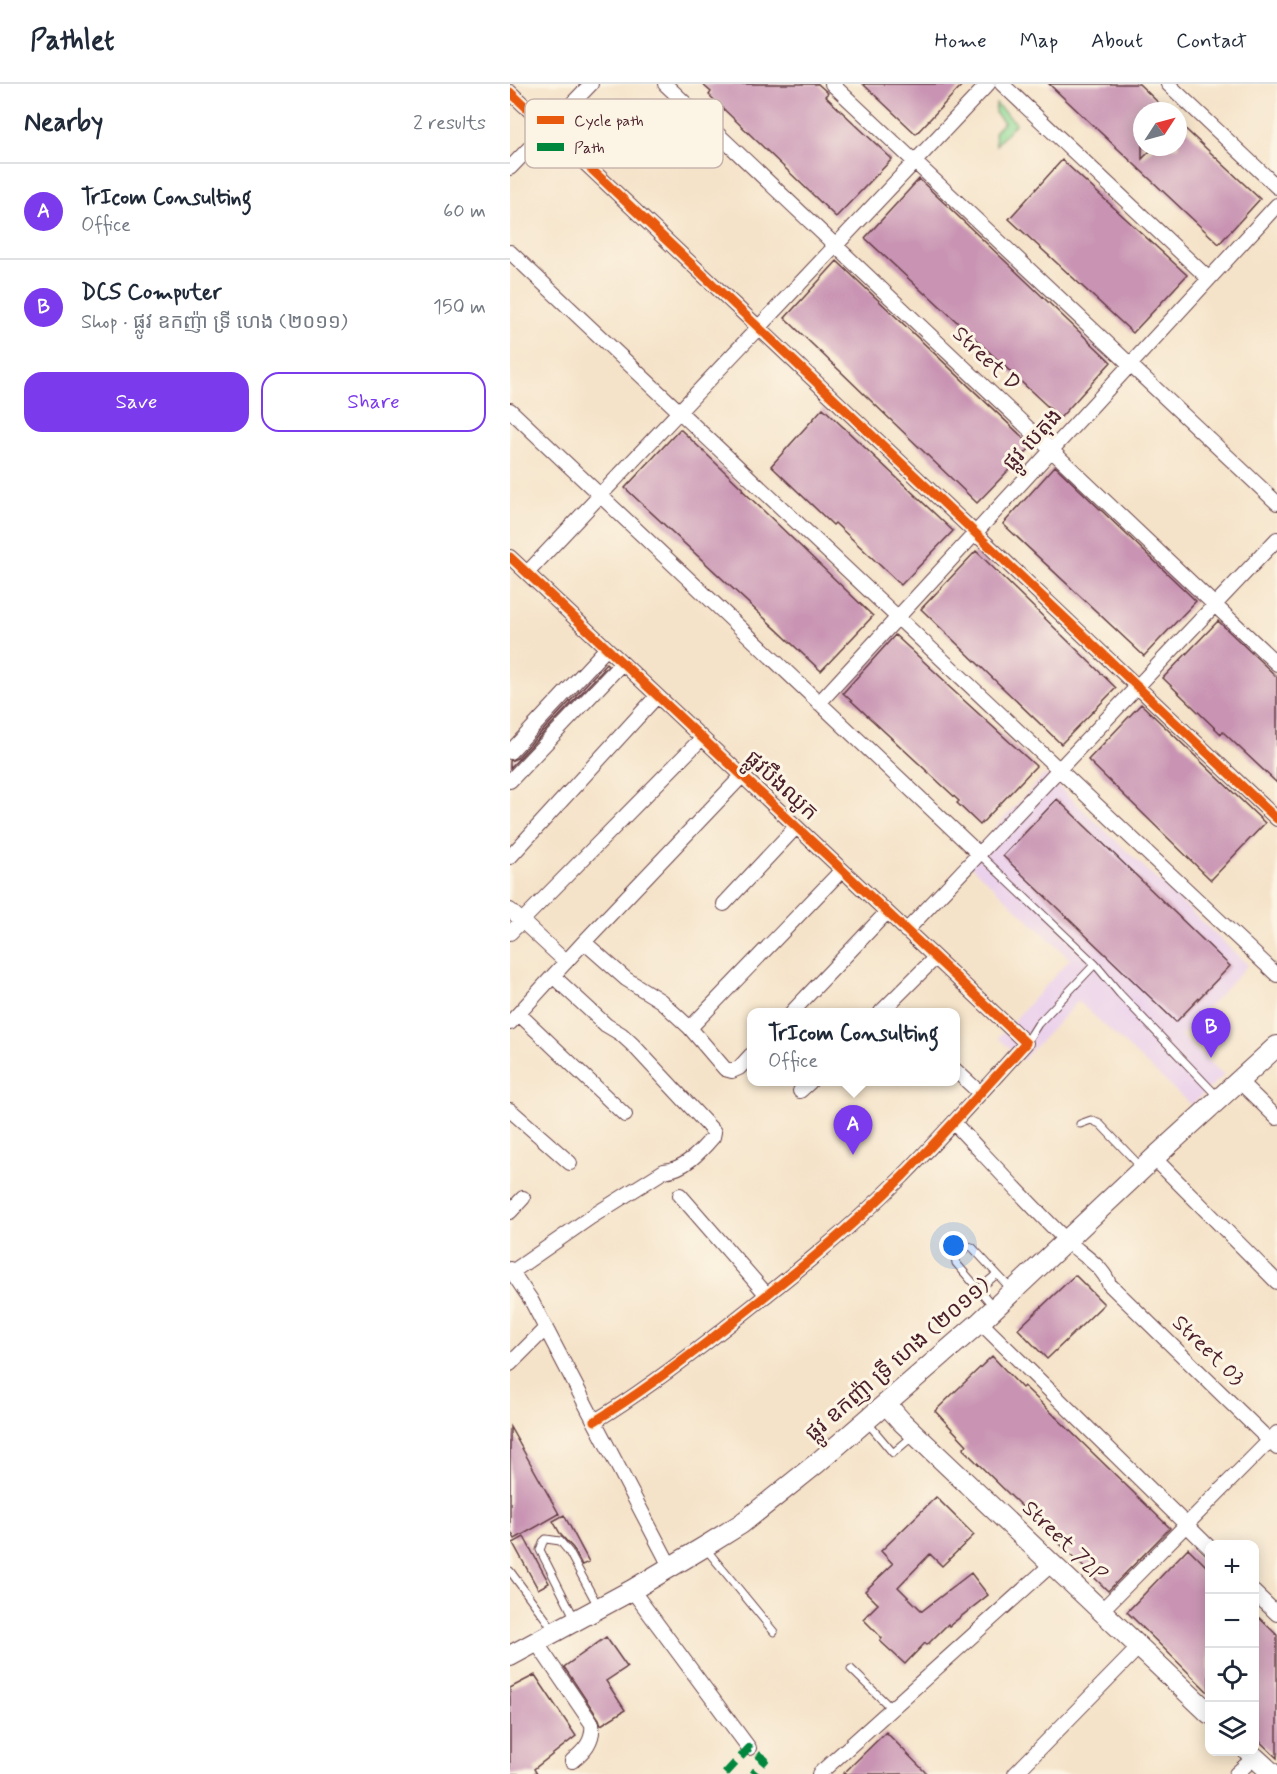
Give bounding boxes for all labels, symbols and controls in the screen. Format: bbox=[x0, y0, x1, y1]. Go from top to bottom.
text: Pathlet bbox=[30, 23, 114, 60]
text: Home bbox=[935, 27, 987, 55]
text: Map bbox=[1020, 27, 1058, 55]
text: About bbox=[1091, 27, 1143, 55]
text: Contact bbox=[1176, 27, 1247, 55]
legend bbox=[525, 99, 723, 168]
north arrow bbox=[1133, 102, 1187, 156]
text: Nearby bbox=[24, 106, 103, 140]
text: 2 results bbox=[413, 110, 486, 137]
text: Cycle path bbox=[574, 111, 644, 132]
text: Path bbox=[574, 138, 605, 159]
text: TrIcom Consulting bbox=[81, 184, 252, 212]
text: A bbox=[37, 198, 50, 225]
text: 60 m bbox=[443, 198, 486, 225]
text: Office bbox=[81, 212, 131, 239]
text: DCS Computer bbox=[81, 279, 222, 307]
text: B bbox=[37, 294, 50, 321]
text: 150 m bbox=[433, 294, 486, 321]
text: Shop · ផ្លូវ ឧកញ៉ា ទ្រី ហេង (២០១១) bbox=[81, 309, 348, 336]
street label: Street D bbox=[946, 320, 1026, 398]
button: Save bbox=[24, 372, 249, 432]
button: Share bbox=[261, 372, 486, 432]
street label: ផ្លូវ បេតុង bbox=[997, 403, 1072, 480]
street label: ផ្លូវបឹងឈូក bbox=[735, 745, 824, 830]
popup bbox=[747, 1008, 960, 1086]
pin: B bbox=[1192, 1008, 1230, 1058]
text: TrIcom Consulting bbox=[768, 1020, 939, 1048]
text: Office bbox=[768, 1048, 818, 1075]
pin: A bbox=[834, 1106, 872, 1155]
your location bbox=[939, 1231, 968, 1260]
street label: ផ្លូវ ឧកញ៉ា ទ្រី ហេង (២០១១) bbox=[800, 1272, 999, 1451]
street label: Street 03 bbox=[1166, 1309, 1250, 1393]
street label: Street 72P bbox=[1016, 1495, 1112, 1589]
map controls bbox=[1205, 1540, 1259, 1756]
button: + bbox=[1205, 1540, 1259, 1594]
button: − bbox=[1205, 1594, 1259, 1648]
button: locate bbox=[1205, 1648, 1259, 1702]
button: layers bbox=[1205, 1702, 1259, 1756]

